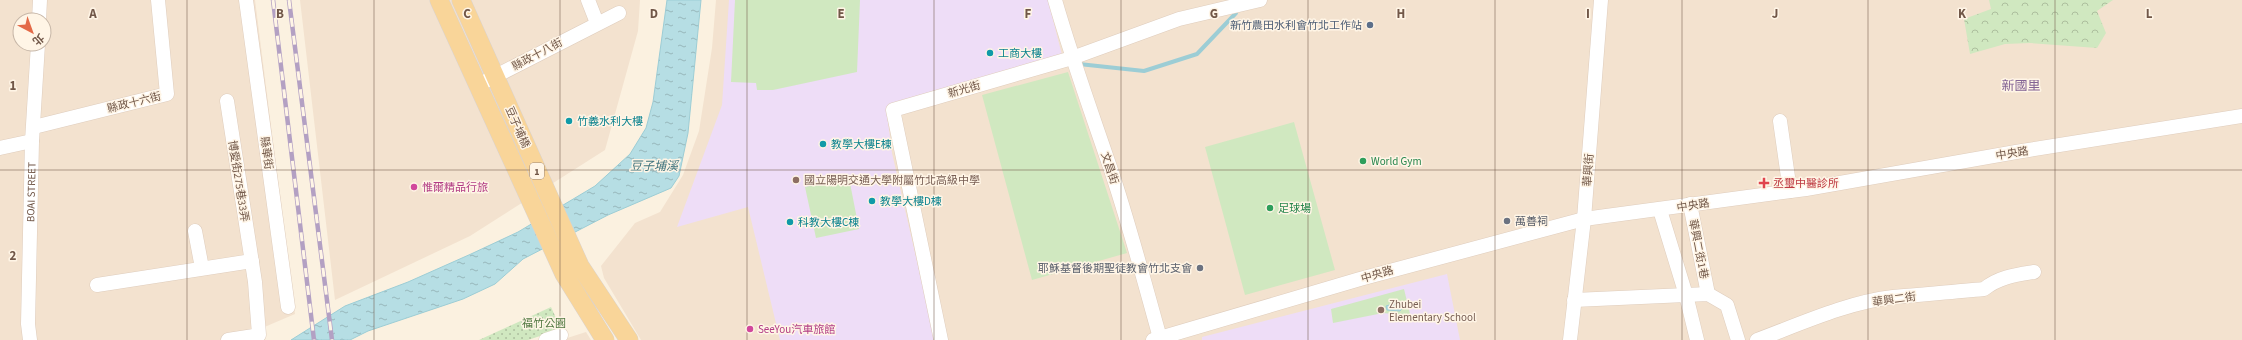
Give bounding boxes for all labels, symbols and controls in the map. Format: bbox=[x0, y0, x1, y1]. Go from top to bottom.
text: A bbox=[88, 5, 97, 23]
text: B bbox=[276, 5, 284, 23]
text: C bbox=[463, 5, 471, 23]
text: D bbox=[650, 5, 658, 23]
text: E bbox=[837, 5, 845, 23]
text: F bbox=[1025, 5, 1032, 23]
text: G bbox=[1210, 5, 1218, 23]
text: H bbox=[1397, 5, 1405, 23]
text: I bbox=[1586, 5, 1590, 23]
text: J bbox=[1772, 5, 1778, 23]
text: K bbox=[1958, 5, 1967, 23]
text: L bbox=[2146, 5, 2153, 23]
north arrow bbox=[12, 12, 52, 52]
place label: 新竹農田水利會竹北工作站 bbox=[1230, 18, 1362, 33]
marker: 新竹農田水利會竹北工作站 bbox=[1365, 20, 1375, 30]
text: 北 bbox=[29, 30, 47, 48]
street label: 縣政十八街 bbox=[509, 35, 565, 74]
place label: 工商大樓 bbox=[998, 46, 1042, 61]
marker: 工商大樓 bbox=[985, 48, 995, 58]
text: 1 bbox=[10, 77, 17, 95]
district label: 新國里 bbox=[2001, 77, 2041, 95]
street label: 新光街 bbox=[946, 78, 982, 101]
street label: 縣政十六街 bbox=[106, 89, 163, 116]
street label: 豆子埔橋 bbox=[502, 104, 533, 150]
place label: 竹義水利大樓 bbox=[577, 114, 643, 129]
marker: 竹義水利大樓 bbox=[564, 116, 574, 126]
street label: 縣華街 bbox=[257, 136, 276, 170]
place label: 教學大樓E棟 bbox=[831, 137, 892, 152]
street label: 博愛街275巷33弄 bbox=[225, 139, 252, 223]
marker: 教學大樓E棟 bbox=[818, 139, 828, 149]
street label: 中央路 bbox=[1995, 144, 2030, 163]
street label: 文昌街 bbox=[1097, 150, 1122, 186]
street label: 華興街 bbox=[1580, 153, 1597, 187]
place label: World Gym bbox=[1371, 154, 1422, 169]
marker: World Gym bbox=[1358, 156, 1368, 166]
water label: 豆子埔溪 bbox=[630, 158, 680, 175]
street label: BOAI STREET bbox=[23, 162, 40, 222]
road number: 1 bbox=[530, 163, 544, 179]
place label: 國立陽明交通大學附屬竹北高級中學 bbox=[804, 173, 980, 188]
marker: 國立陽明交通大學附屬竹北高級中學 bbox=[791, 175, 801, 185]
place label: 丞璽中醫診所 bbox=[1773, 176, 1839, 191]
marker: 丞璽中醫診所 bbox=[1758, 177, 1770, 189]
place label: 惟爾精品行旅 bbox=[422, 180, 488, 195]
marker: 惟爾精品行旅 bbox=[409, 182, 419, 192]
place label: 教學大樓D棟 bbox=[880, 194, 942, 209]
marker: 教學大樓D棟 bbox=[867, 196, 877, 206]
street label: 中央路 bbox=[1676, 196, 1711, 215]
place label: 足球場 bbox=[1278, 201, 1311, 216]
marker: 足球場 bbox=[1265, 203, 1275, 213]
place label: 萬善祠 bbox=[1515, 214, 1548, 229]
place label: 科教大樓C棟 bbox=[798, 215, 859, 230]
marker: 萬善祠 bbox=[1502, 216, 1512, 226]
marker: 科教大樓C棟 bbox=[785, 217, 795, 227]
street label: 華興二街1巷 bbox=[1685, 218, 1712, 280]
text: 2 bbox=[10, 247, 17, 265]
place label: 耶穌基督後期聖徒教會竹北支會 bbox=[1038, 261, 1192, 276]
marker: 耶穌基督後期聖徒教會竹北支會 bbox=[1195, 263, 1205, 273]
street label: 中央路 bbox=[1359, 263, 1395, 286]
street label: 華興二街 bbox=[1871, 289, 1917, 310]
place label: Zhubei Elementary School bbox=[1389, 297, 1476, 325]
marker: Zhubei Elementary School bbox=[1376, 305, 1386, 315]
park label: 福竹公園 bbox=[522, 316, 566, 331]
place label: SeeYou汽車旅館 bbox=[758, 322, 835, 337]
marker: SeeYou汽車旅館 bbox=[745, 324, 755, 334]

